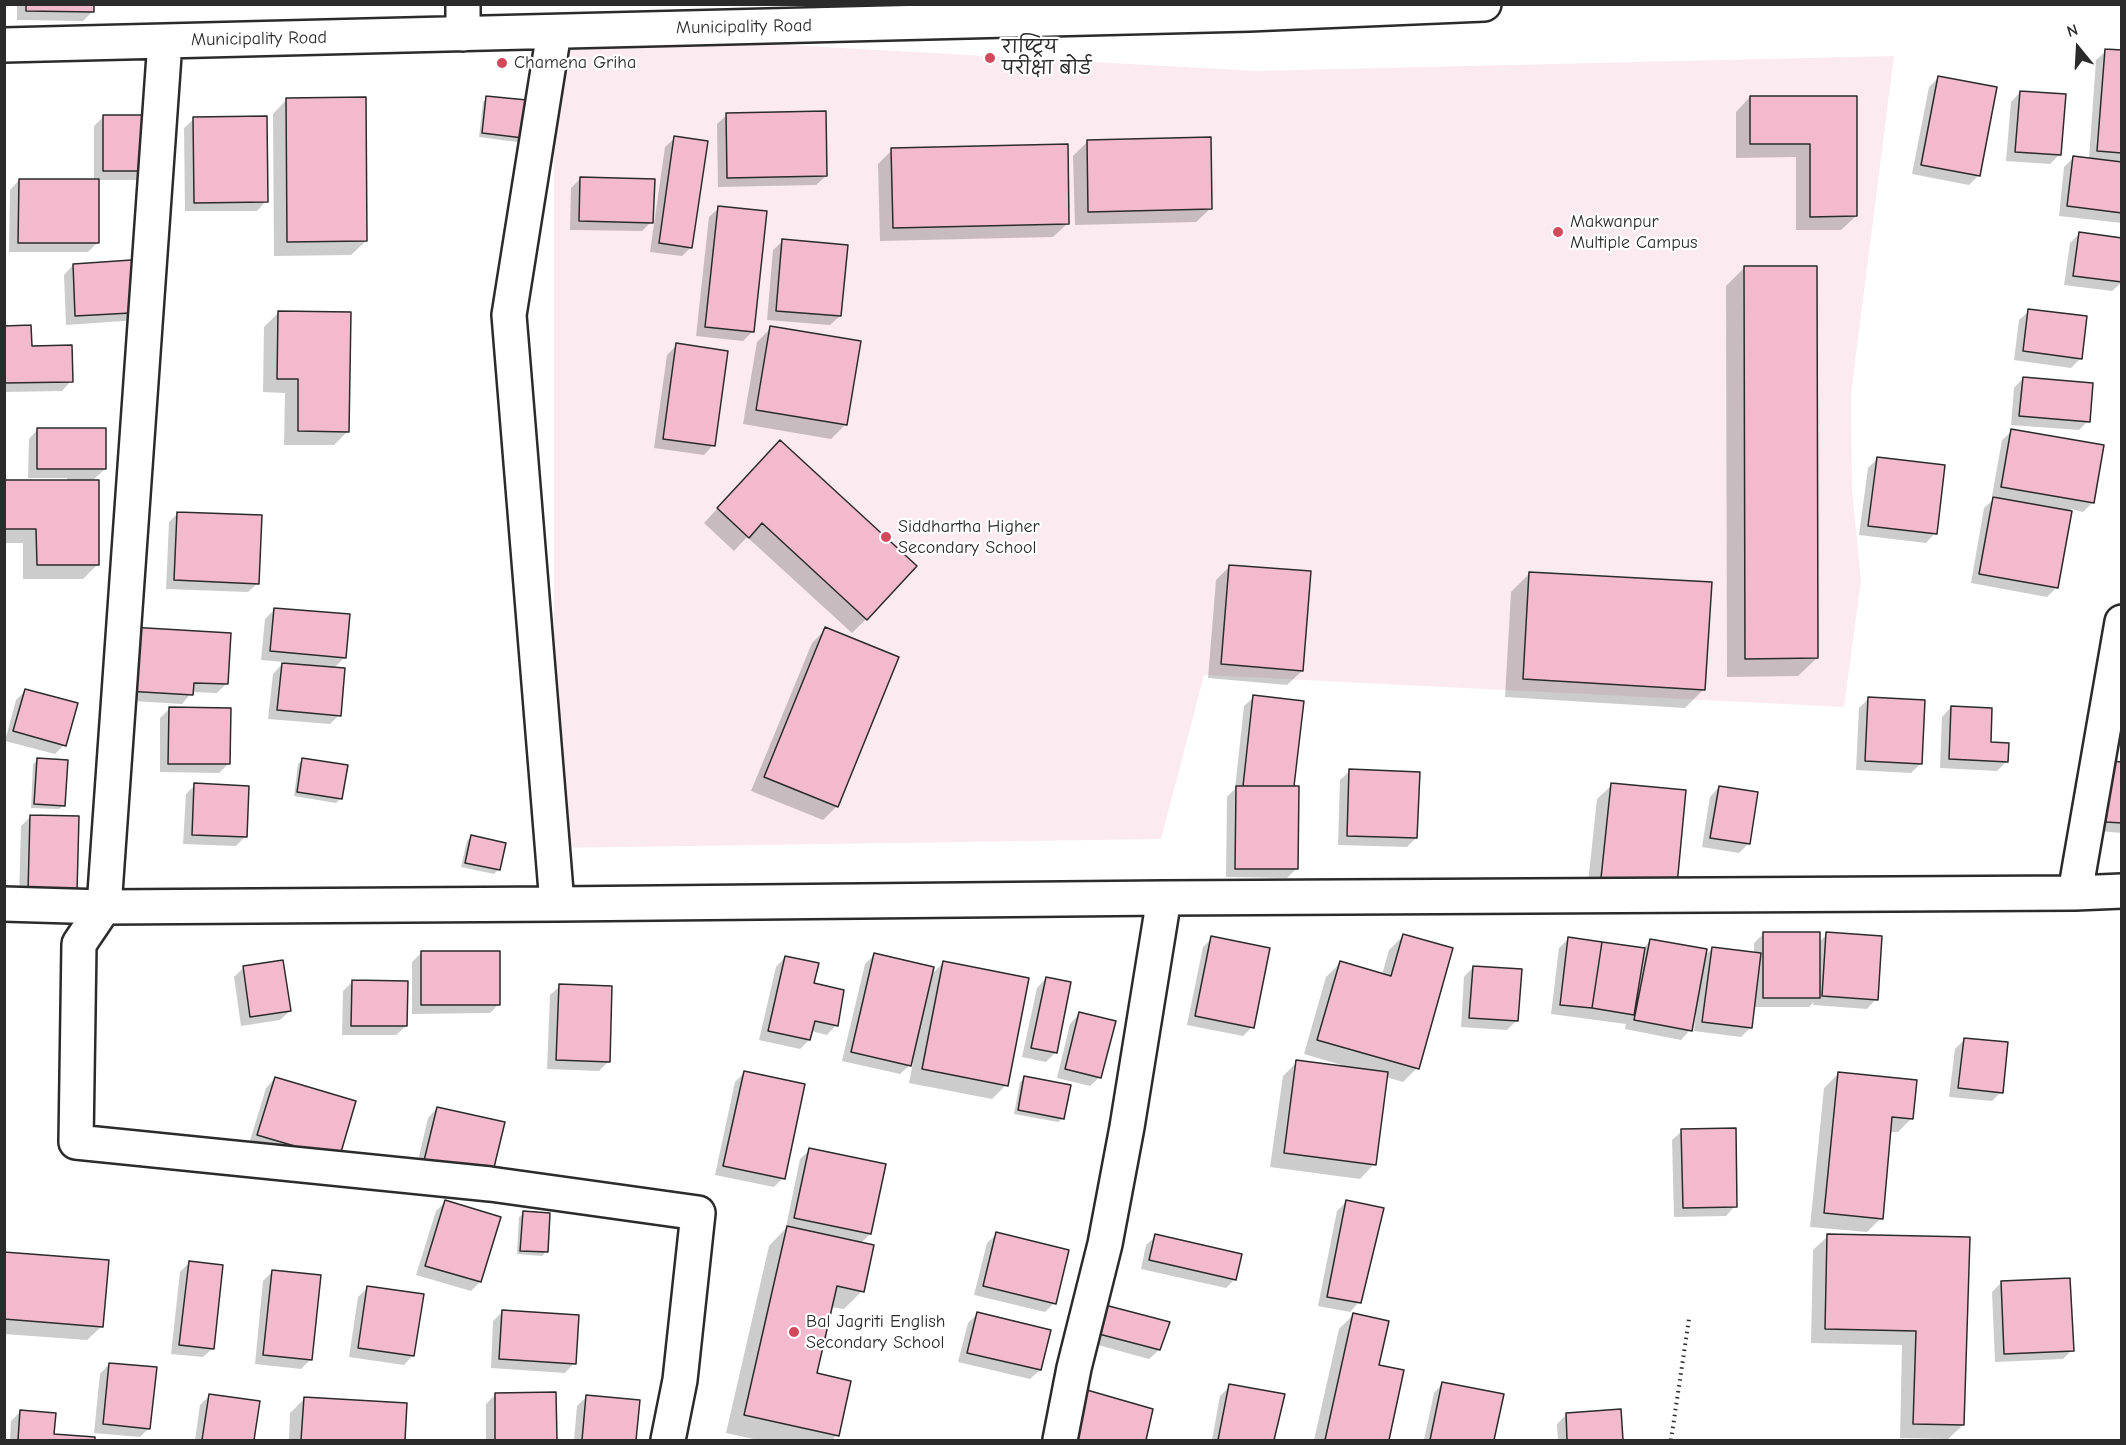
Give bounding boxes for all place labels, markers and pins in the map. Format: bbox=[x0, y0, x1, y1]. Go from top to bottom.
place label: राष्ट्रिय परीक्षा बोर्ड bbox=[1002, 37, 1092, 80]
marker: राष्ट्रिय परीक्षा बोर्ड bbox=[983, 51, 997, 65]
place label: Chamena Griha bbox=[514, 52, 636, 74]
marker: Chamena Griha bbox=[495, 56, 509, 70]
place label: Makwanpur Multiple Campus bbox=[1570, 211, 1697, 254]
marker: Makwanpur Multiple Campus bbox=[1551, 225, 1565, 239]
place label: Siddhartha Higher Secondary School bbox=[898, 516, 1040, 558]
marker: Siddhartha Higher Secondary School bbox=[879, 530, 893, 544]
place label: Bal Jagriti English Secondary School bbox=[806, 1311, 945, 1354]
marker: Bal Jagriti English Secondary School bbox=[787, 1325, 801, 1339]

